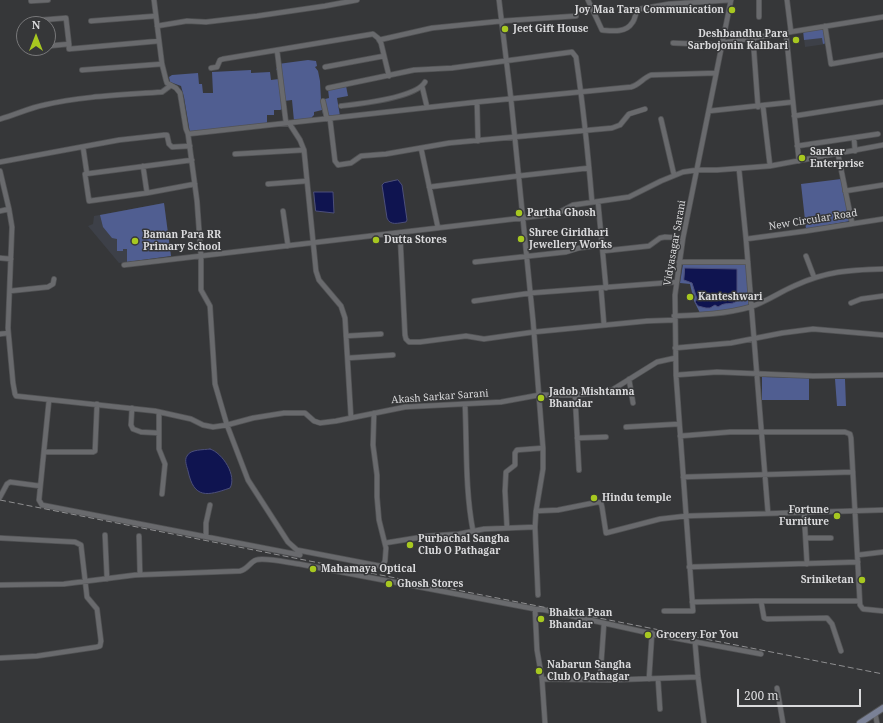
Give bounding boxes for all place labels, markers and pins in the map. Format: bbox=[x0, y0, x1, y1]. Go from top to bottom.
place label: Joy Maa Tara Communication bbox=[575, 4, 724, 16]
marker: Joy Maa Tara Communication bbox=[727, 5, 737, 15]
place label: Jeet Gift House bbox=[513, 23, 589, 35]
marker: Jeet Gift House bbox=[500, 24, 510, 34]
place label: Deshbandhu Para Sarbojonin Kalibari bbox=[688, 28, 788, 52]
marker: Deshbandhu Para Sarbojonin Kalibari bbox=[791, 35, 801, 45]
place label: Sarkar Enterprise bbox=[810, 146, 864, 170]
marker: Sarkar Enterprise bbox=[797, 153, 807, 163]
place label: Partha Ghosh bbox=[527, 207, 596, 219]
marker: Partha Ghosh bbox=[514, 208, 524, 218]
place label: Shree Giridhari Jewellery Works bbox=[529, 227, 612, 250]
place label: Baman Para RR Primary School bbox=[143, 229, 221, 252]
place label: Dutta Stores bbox=[384, 234, 447, 246]
marker: Shree Giridhari Jewellery Works bbox=[516, 234, 526, 244]
marker: Dutta Stores bbox=[371, 235, 381, 245]
marker: Baman Para RR Primary School bbox=[130, 236, 140, 246]
place label: Kanteshwari bbox=[698, 291, 763, 303]
marker: Kanteshwari bbox=[685, 292, 695, 302]
place label: Jadob Mishtanna Bhandar bbox=[549, 386, 635, 410]
marker: Jadob Mishtanna Bhandar bbox=[536, 393, 546, 403]
place label: Hindu temple bbox=[602, 492, 671, 504]
marker: Hindu temple bbox=[589, 493, 599, 503]
place label: Fortune Furniture bbox=[779, 504, 829, 528]
marker: Fortune Furniture bbox=[832, 511, 842, 521]
place label: Purbachal Sangha Club O Pathagar bbox=[418, 533, 510, 556]
marker: Purbachal Sangha Club O Pathagar bbox=[405, 540, 415, 550]
place label: Mahamaya Optical bbox=[321, 563, 416, 575]
marker: Mahamaya Optical bbox=[308, 564, 318, 574]
place label: Sriniketan bbox=[801, 574, 854, 586]
marker: Sriniketan bbox=[857, 575, 867, 585]
place label: Ghosh Stores bbox=[397, 578, 463, 590]
marker: Ghosh Stores bbox=[384, 579, 394, 589]
place label: Bhakta Paan Bhandar bbox=[549, 607, 612, 630]
marker: Bhakta Paan Bhandar bbox=[536, 614, 546, 624]
place label: Grocery For You bbox=[656, 629, 738, 641]
marker: Grocery For You bbox=[643, 630, 653, 640]
place label: Nabarun Sangha Club O Pathagar bbox=[547, 659, 631, 682]
marker: Nabarun Sangha Club O Pathagar bbox=[534, 666, 544, 676]

